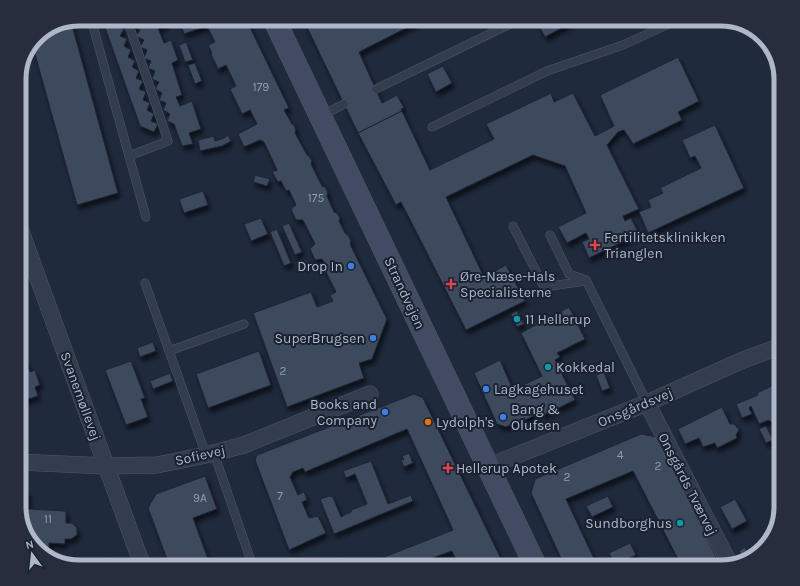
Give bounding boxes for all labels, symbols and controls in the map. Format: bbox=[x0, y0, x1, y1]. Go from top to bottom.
house number: 179 bbox=[253, 80, 269, 94]
house number: 175 bbox=[308, 191, 324, 205]
place label: Fertilitetsklinikken Trianglen bbox=[604, 229, 726, 262]
marker: Fertilitetsklinikken Trianglen bbox=[589, 239, 601, 251]
street label: Strandvejen bbox=[380, 254, 429, 332]
place label: Drop In bbox=[297, 258, 343, 275]
marker: Drop In bbox=[346, 261, 356, 271]
place label: Øre-Næse-Hals Specialisterne bbox=[460, 268, 555, 301]
marker: Øre-Næse-Hals Specialisterne bbox=[445, 278, 457, 290]
place label: 11 Hellerup bbox=[525, 311, 591, 328]
marker: 11 Hellerup bbox=[512, 314, 522, 324]
place label: SuperBrugsen bbox=[274, 330, 365, 347]
marker: SuperBrugsen bbox=[368, 333, 378, 343]
street label: Svanemøllevej bbox=[57, 349, 104, 443]
place label: Kokkedal bbox=[556, 359, 615, 376]
marker: Kokkedal bbox=[543, 362, 553, 372]
house number: 2 bbox=[280, 364, 287, 378]
place label: Lagkagehuset bbox=[494, 381, 584, 398]
marker: Lagkagehuset bbox=[481, 384, 491, 394]
street label: Onsgårdsvej bbox=[595, 384, 675, 431]
place label: Books and Company bbox=[310, 396, 377, 429]
place label: Bang & Olufsen bbox=[511, 401, 560, 434]
marker: Books and Company bbox=[380, 407, 390, 417]
marker: Bang & Olufsen bbox=[498, 412, 508, 422]
place label: Lydolph's bbox=[436, 414, 494, 431]
marker: Lydolph's bbox=[423, 417, 433, 427]
street label: Onsgårds Tværvej bbox=[654, 430, 721, 538]
street label: Sofievej bbox=[173, 441, 227, 469]
house number: 4 bbox=[617, 448, 624, 462]
house number: 2 bbox=[655, 459, 662, 473]
place label: Hellerup Apotek bbox=[456, 460, 557, 477]
marker: Hellerup Apotek bbox=[443, 463, 453, 473]
house number: 2 bbox=[564, 470, 571, 484]
house number: 7 bbox=[277, 489, 283, 503]
house number: 9A bbox=[193, 491, 207, 505]
house number: 11 bbox=[44, 512, 52, 526]
place label: Sundborghus bbox=[585, 515, 672, 532]
marker: Sundborghus bbox=[675, 518, 685, 528]
north arrow bbox=[12, 534, 52, 574]
text: N bbox=[24, 538, 35, 552]

